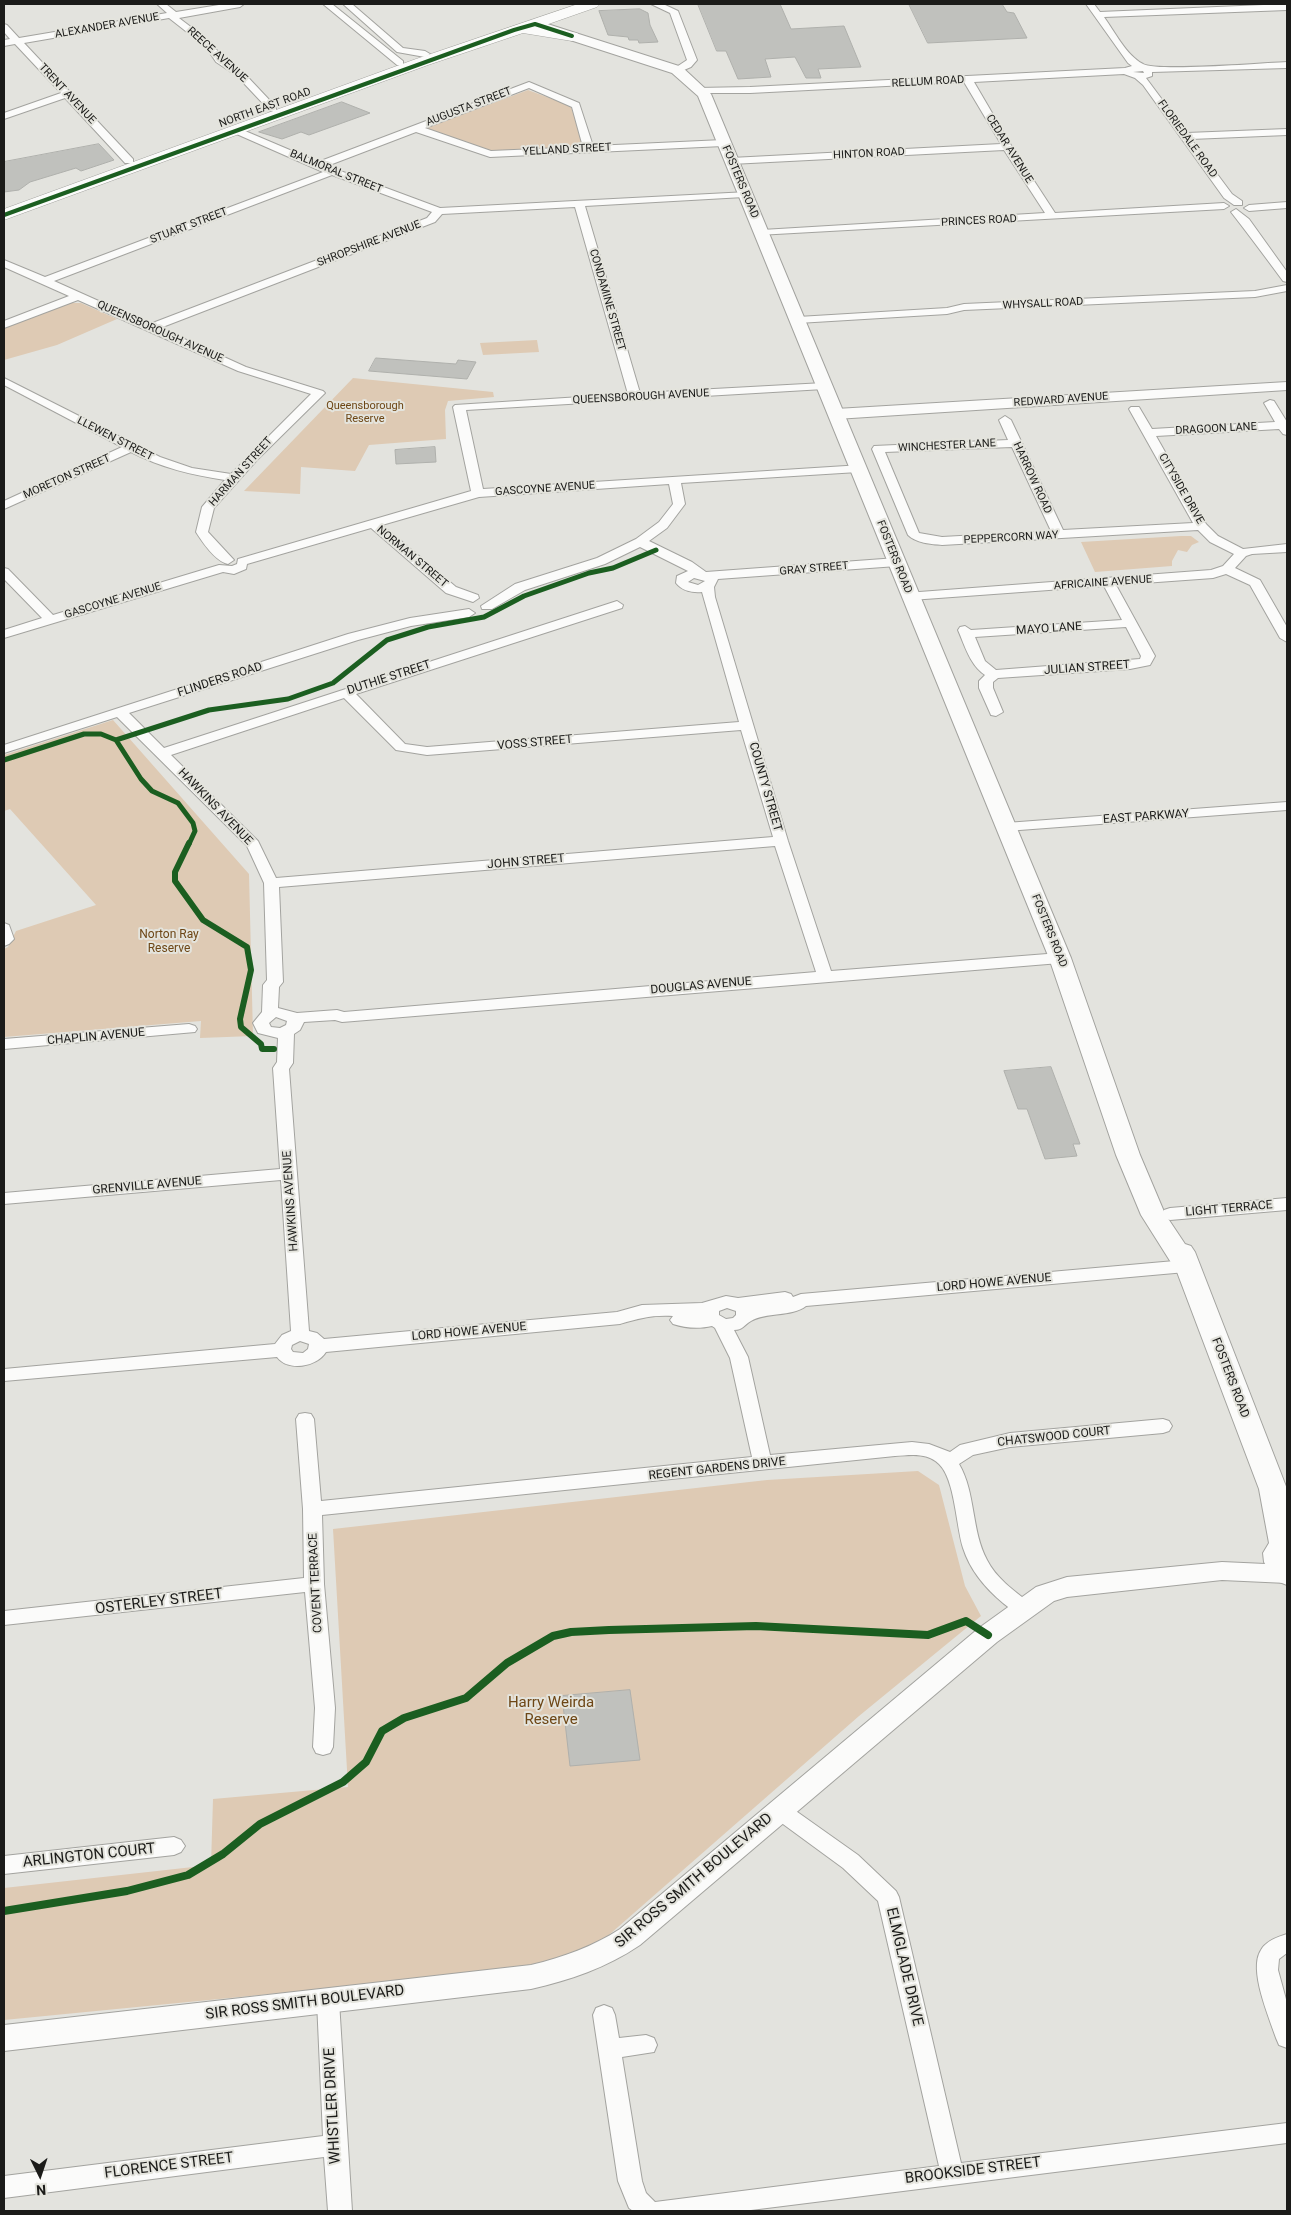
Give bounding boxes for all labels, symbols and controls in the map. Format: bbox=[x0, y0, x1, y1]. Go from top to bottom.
street label: ALEXANDER AVENUE bbox=[54, 10, 160, 42]
street label: REECE AVENUE bbox=[184, 24, 250, 86]
street label: TRENT AVENUE bbox=[36, 61, 98, 127]
street label: RELLUM ROAD bbox=[891, 74, 965, 90]
street label: NORTH EAST ROAD bbox=[217, 85, 313, 131]
street label: AUGUSTA STREET bbox=[424, 85, 514, 129]
street label: FLORIEDALE ROAD bbox=[1154, 97, 1220, 181]
street label: CEDAR AVENUE bbox=[983, 112, 1035, 186]
street label: YELLAND STREET bbox=[522, 141, 612, 159]
street label: FOSTERS ROAD bbox=[719, 144, 761, 220]
street label: HINTON ROAD bbox=[833, 146, 905, 162]
street label: BALMORAL STREET bbox=[288, 147, 384, 197]
street label: STUART STREET bbox=[148, 205, 230, 247]
street label: PRINCES ROAD bbox=[941, 212, 1017, 230]
street label: SHROPSHIRE AVENUE bbox=[315, 218, 423, 270]
street label: CONDAMINE STREET bbox=[586, 248, 628, 352]
street label: WHYSALL ROAD bbox=[1002, 295, 1084, 313]
street label: QUEENSBOROUGH AVENUE bbox=[95, 298, 225, 366]
street label: QUEENSBOROUGH AVENUE bbox=[572, 387, 710, 407]
street label: REDWARD AVENUE bbox=[1013, 390, 1109, 410]
park label: Queensborough Reserve bbox=[326, 399, 404, 425]
street label: LLEWEN STREET bbox=[75, 414, 155, 464]
street label: DRAGOON LANE bbox=[1175, 420, 1257, 438]
street label: HARMAN STREET bbox=[207, 435, 275, 509]
street label: WINCHESTER LANE bbox=[898, 437, 996, 455]
street label: HARROW ROAD bbox=[1010, 440, 1054, 516]
street label: CITYSIDE DRIVE bbox=[1156, 451, 1206, 527]
street label: MORETON STREET bbox=[21, 452, 113, 502]
street label: GASCOYNE AVENUE bbox=[494, 479, 596, 499]
street label: FOSTERS ROAD bbox=[873, 519, 915, 595]
street label: NORMAN STREET bbox=[374, 523, 450, 591]
street label: PEPPERCORN WAY bbox=[963, 529, 1059, 547]
street label: GRAY STREET bbox=[779, 559, 849, 579]
street label: AFRICAINE AVENUE bbox=[1053, 573, 1153, 593]
street label: GASCOYNE AVENUE bbox=[63, 580, 163, 622]
street label: MAYO LANE bbox=[1016, 620, 1082, 638]
street label: DUTHIE STREET bbox=[345, 658, 433, 698]
street label: JULIAN STREET bbox=[1044, 658, 1130, 678]
street label: FLINDERS ROAD bbox=[176, 660, 264, 700]
street label: VOSS STREET bbox=[497, 733, 573, 753]
street label: COUNTY STREET bbox=[745, 741, 785, 833]
street label: HAWKINS AVENUE bbox=[175, 766, 255, 848]
street label: EAST PARKWAY bbox=[1102, 807, 1190, 827]
street label: JOHN STREET bbox=[487, 851, 565, 873]
street label: FOSTERS ROAD bbox=[1028, 893, 1070, 969]
park label: Norton Ray Reserve bbox=[139, 928, 199, 956]
street label: DOUGLAS AVENUE bbox=[650, 974, 752, 998]
street label: CHAPLIN AVENUE bbox=[47, 1026, 145, 1048]
street label: HAWKINS AVENUE bbox=[280, 1150, 302, 1252]
street label: GRENVILLE AVENUE bbox=[92, 1174, 202, 1198]
street label: LIGHT TERRACE bbox=[1185, 1198, 1273, 1220]
street label: LORD HOWE AVENUE bbox=[936, 1271, 1052, 1295]
street label: LORD HOWE AVENUE bbox=[411, 1320, 527, 1344]
street label: FOSTERS ROAD bbox=[1208, 1336, 1252, 1420]
street label: CHATSWOOD COURT bbox=[997, 1424, 1111, 1450]
street label: REGENT GARDENS DRIVE bbox=[648, 1455, 786, 1483]
street label: COVENT TERRACE bbox=[306, 1533, 326, 1633]
street label: OSTERLEY STREET bbox=[94, 1585, 224, 1619]
park label: Harry Weirda Reserve bbox=[508, 1694, 594, 1729]
street label: SIR ROSS SMITH BOULEVARD bbox=[612, 1810, 776, 1952]
street label: ARLINGTON COURT bbox=[22, 1840, 156, 1872]
street label: ELMGLADE DRIVE bbox=[882, 1906, 926, 2028]
street label: SIR ROSS SMITH BOULEVARD bbox=[205, 1982, 405, 2024]
street label: WHISTLER DRIVE bbox=[321, 2047, 345, 2165]
street label: FLORENCE STREET bbox=[103, 2149, 235, 2183]
north arrow bbox=[15, 2150, 65, 2200]
street label: BROOKSIDE STREET bbox=[904, 2154, 1042, 2188]
text: N bbox=[36, 2182, 47, 2198]

